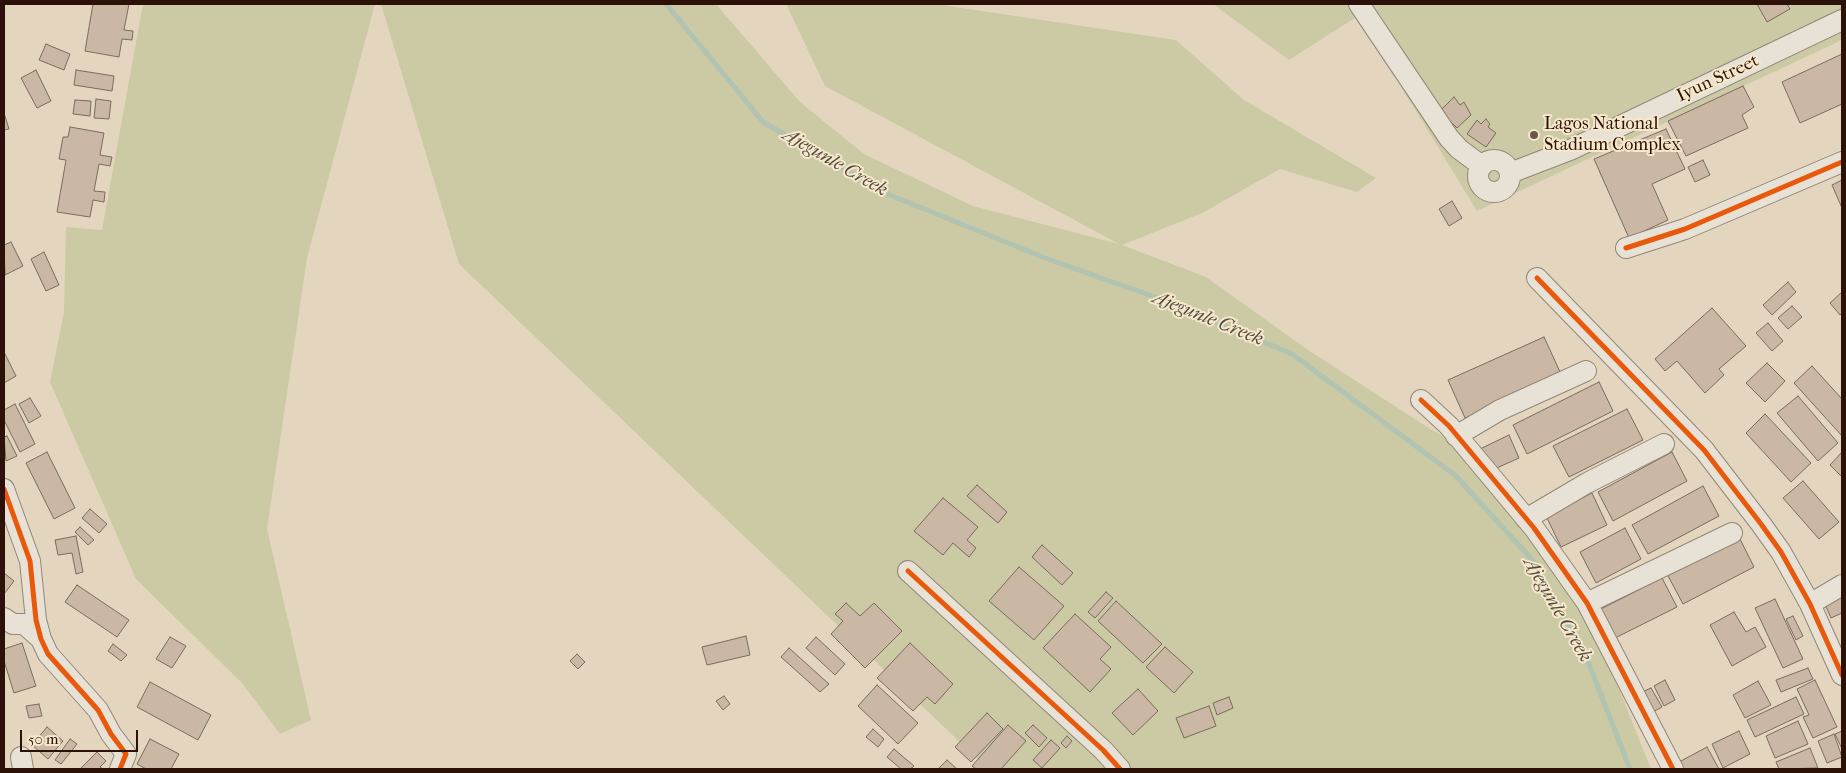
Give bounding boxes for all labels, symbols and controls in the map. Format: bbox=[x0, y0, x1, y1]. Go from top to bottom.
street label: Iyun Street bbox=[1673, 51, 1763, 107]
place label: Lagos National Stadium Complex bbox=[1544, 114, 1681, 156]
water label: Ajegunle Creek bbox=[779, 124, 891, 202]
marker: Lagos National Stadium Complex bbox=[1528, 129, 1540, 141]
water label: Ajegunle Creek bbox=[1149, 287, 1267, 351]
water label: Ajegunle Creek bbox=[1518, 554, 1596, 666]
scale bar bbox=[22, 720, 140, 752]
text: 50 m bbox=[28, 730, 58, 748]

